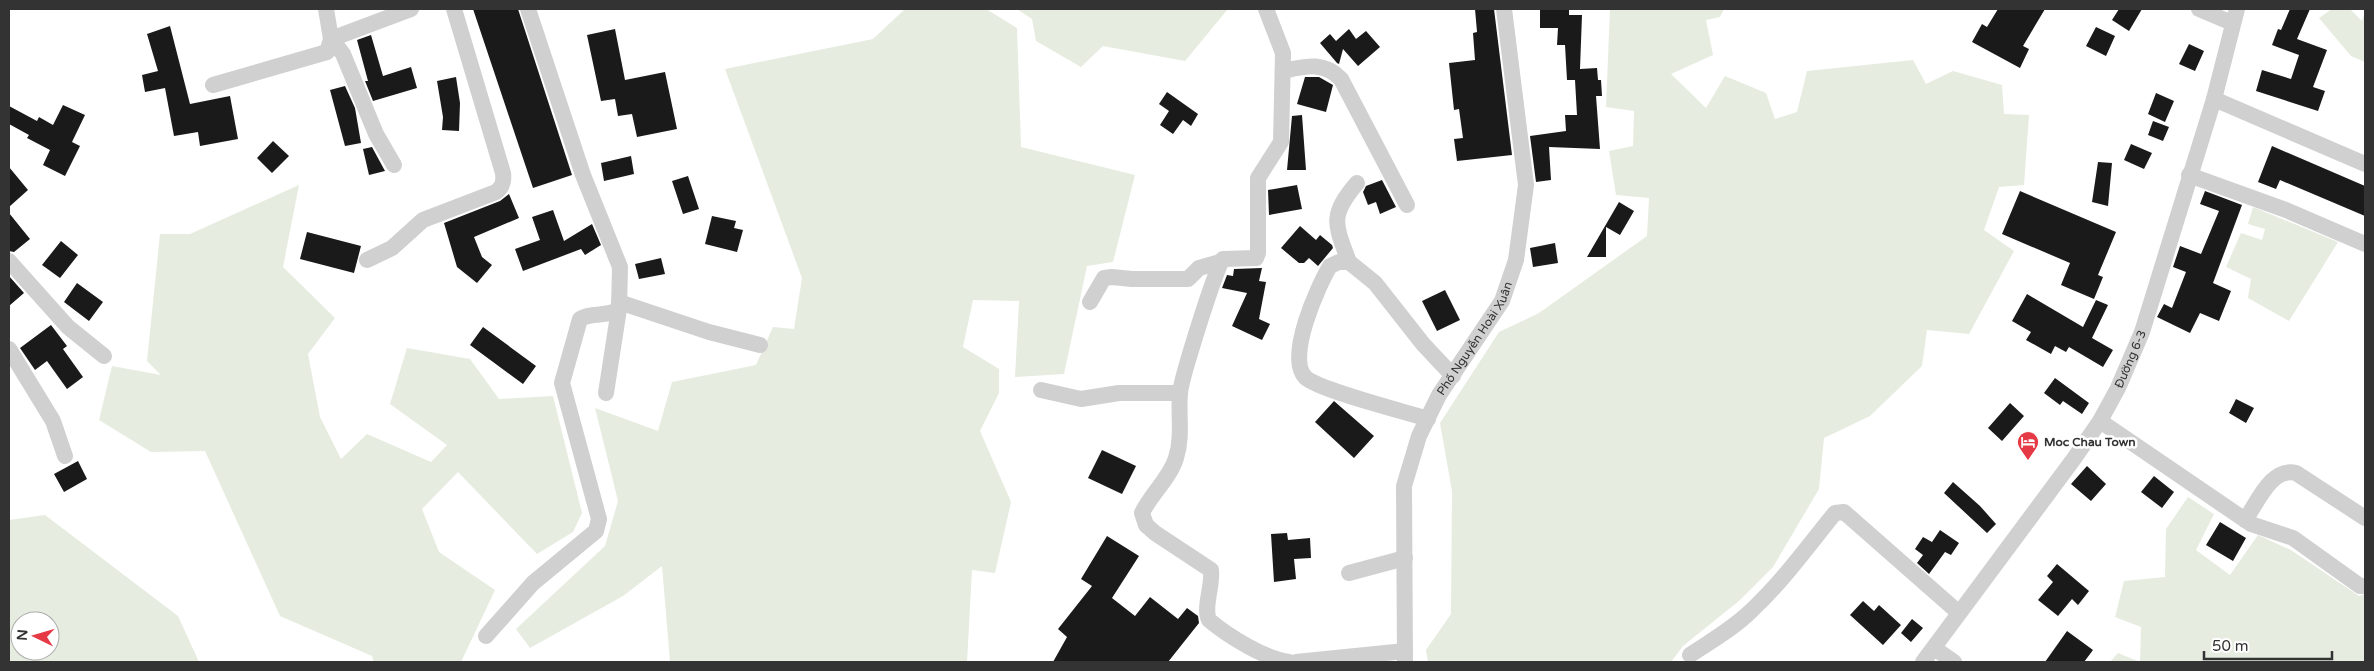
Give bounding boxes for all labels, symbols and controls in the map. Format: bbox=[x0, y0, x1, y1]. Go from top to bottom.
street label: Phố Nguyễn Hoài Xuân bbox=[1434, 280, 1515, 398]
street label: Đường 6-3 bbox=[2112, 328, 2149, 390]
hotel icon: Moc Chau Town bbox=[2016, 430, 2040, 461]
place label: Moc Chau Town bbox=[2044, 435, 2136, 449]
north arrow bbox=[10, 611, 60, 661]
scale bar bbox=[2204, 628, 2332, 660]
text: N bbox=[14, 629, 32, 641]
text: 50 m bbox=[2212, 637, 2249, 655]

